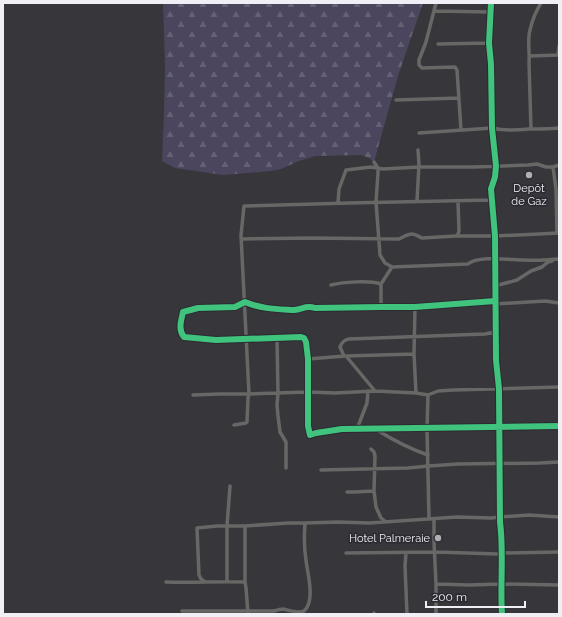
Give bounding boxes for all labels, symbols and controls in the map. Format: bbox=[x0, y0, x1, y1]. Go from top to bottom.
marker: Depôt de Gaz bbox=[524, 170, 534, 180]
place label: Depôt de Gaz bbox=[511, 182, 547, 208]
place label: Hotel Palmeraie bbox=[349, 532, 431, 545]
marker: Hotel Palmeraie bbox=[433, 533, 443, 543]
scale bar bbox=[426, 583, 525, 609]
text: 200 m bbox=[432, 590, 467, 604]

